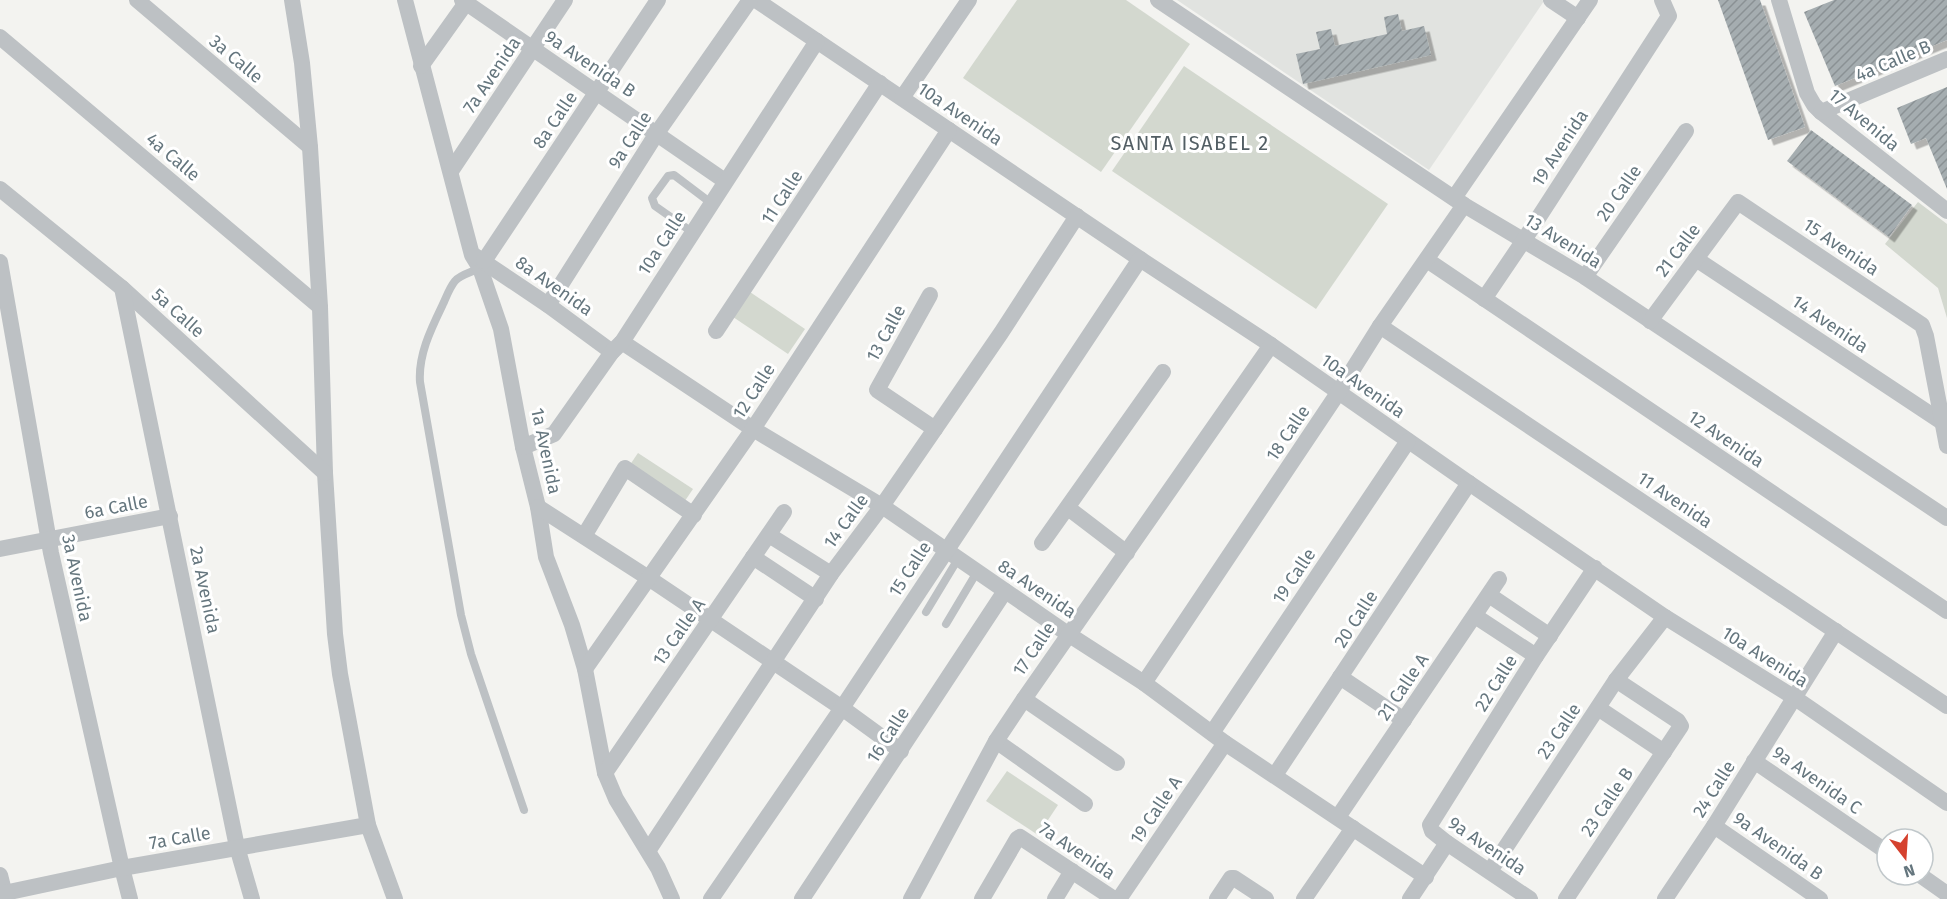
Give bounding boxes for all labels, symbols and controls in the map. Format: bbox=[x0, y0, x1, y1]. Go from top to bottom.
street label: 9a Avenida B bbox=[540, 26, 640, 102]
street label: 3a Calle bbox=[205, 30, 267, 88]
street label: 7a Avenida bbox=[459, 33, 525, 117]
street label: 4a Calle B bbox=[1852, 35, 1934, 87]
street label: 10a Avenida bbox=[913, 78, 1007, 150]
street label: 17 Avenida bbox=[1824, 84, 1904, 156]
street label: 8a Calle bbox=[528, 87, 582, 153]
street label: 19 Avenida bbox=[1527, 105, 1593, 191]
street label: 9a Calle bbox=[603, 107, 657, 173]
street label: 4a Calle bbox=[141, 128, 205, 186]
district label: SANTA ISABEL 2 bbox=[1110, 131, 1270, 155]
street label: 20 Calle bbox=[1592, 161, 1646, 225]
street label: 11 Calle bbox=[756, 166, 808, 228]
street label: 10a Calle bbox=[633, 207, 691, 279]
street label: 13 Avenida bbox=[1520, 209, 1606, 273]
street label: 15 Avenida bbox=[1799, 214, 1883, 280]
street label: 21 Calle bbox=[1651, 219, 1705, 281]
street label: 8a Avenida bbox=[511, 251, 597, 321]
street label: 5a Calle bbox=[147, 284, 209, 342]
street label: 14 Avenida bbox=[1788, 290, 1872, 358]
street label: 13 Calle bbox=[862, 301, 910, 365]
street label: 10a Avenida bbox=[1317, 349, 1409, 423]
street label: 12 Calle bbox=[728, 359, 780, 423]
street label: 18 Calle bbox=[1261, 401, 1315, 465]
street label: 1a Avenida bbox=[526, 406, 566, 496]
street label: 12 Avenida bbox=[1684, 406, 1768, 472]
street label: 11 Avenida bbox=[1634, 467, 1716, 533]
street label: 14 Calle bbox=[819, 489, 873, 553]
street label: 6a Calle bbox=[83, 490, 149, 524]
street label: 3a Avenida bbox=[57, 532, 97, 624]
street label: 15 Calle bbox=[884, 537, 936, 601]
street label: 2a Avenida bbox=[185, 544, 225, 636]
street label: 19 Calle bbox=[1268, 544, 1320, 608]
street label: 8a Avenida bbox=[994, 555, 1080, 623]
street label: 20 Calle bbox=[1329, 586, 1383, 652]
street label: 13 Calle A bbox=[648, 594, 710, 670]
street label: 17 Calle bbox=[1008, 618, 1060, 680]
street label: 10a Avenida bbox=[1718, 622, 1812, 692]
street label: 21 Calle A bbox=[1373, 649, 1434, 725]
street label: 22 Calle bbox=[1470, 651, 1522, 715]
street label: 23 Calle bbox=[1532, 699, 1586, 763]
street label: 16 Calle bbox=[862, 703, 914, 767]
street label: 9a Avenida C bbox=[1768, 741, 1866, 819]
street label: 24 Calle bbox=[1688, 757, 1740, 821]
street label: 23 Calle B bbox=[1576, 763, 1638, 841]
street label: 19 Calle A bbox=[1125, 771, 1187, 848]
street label: 9a Avenida B bbox=[1729, 807, 1827, 885]
street label: 9a Avenida bbox=[1444, 812, 1530, 880]
street label: 7a Avenida bbox=[1035, 818, 1119, 884]
street label: 7a Calle bbox=[148, 822, 212, 854]
north arrow bbox=[1875, 827, 1935, 887]
text: N bbox=[1901, 860, 1917, 882]

